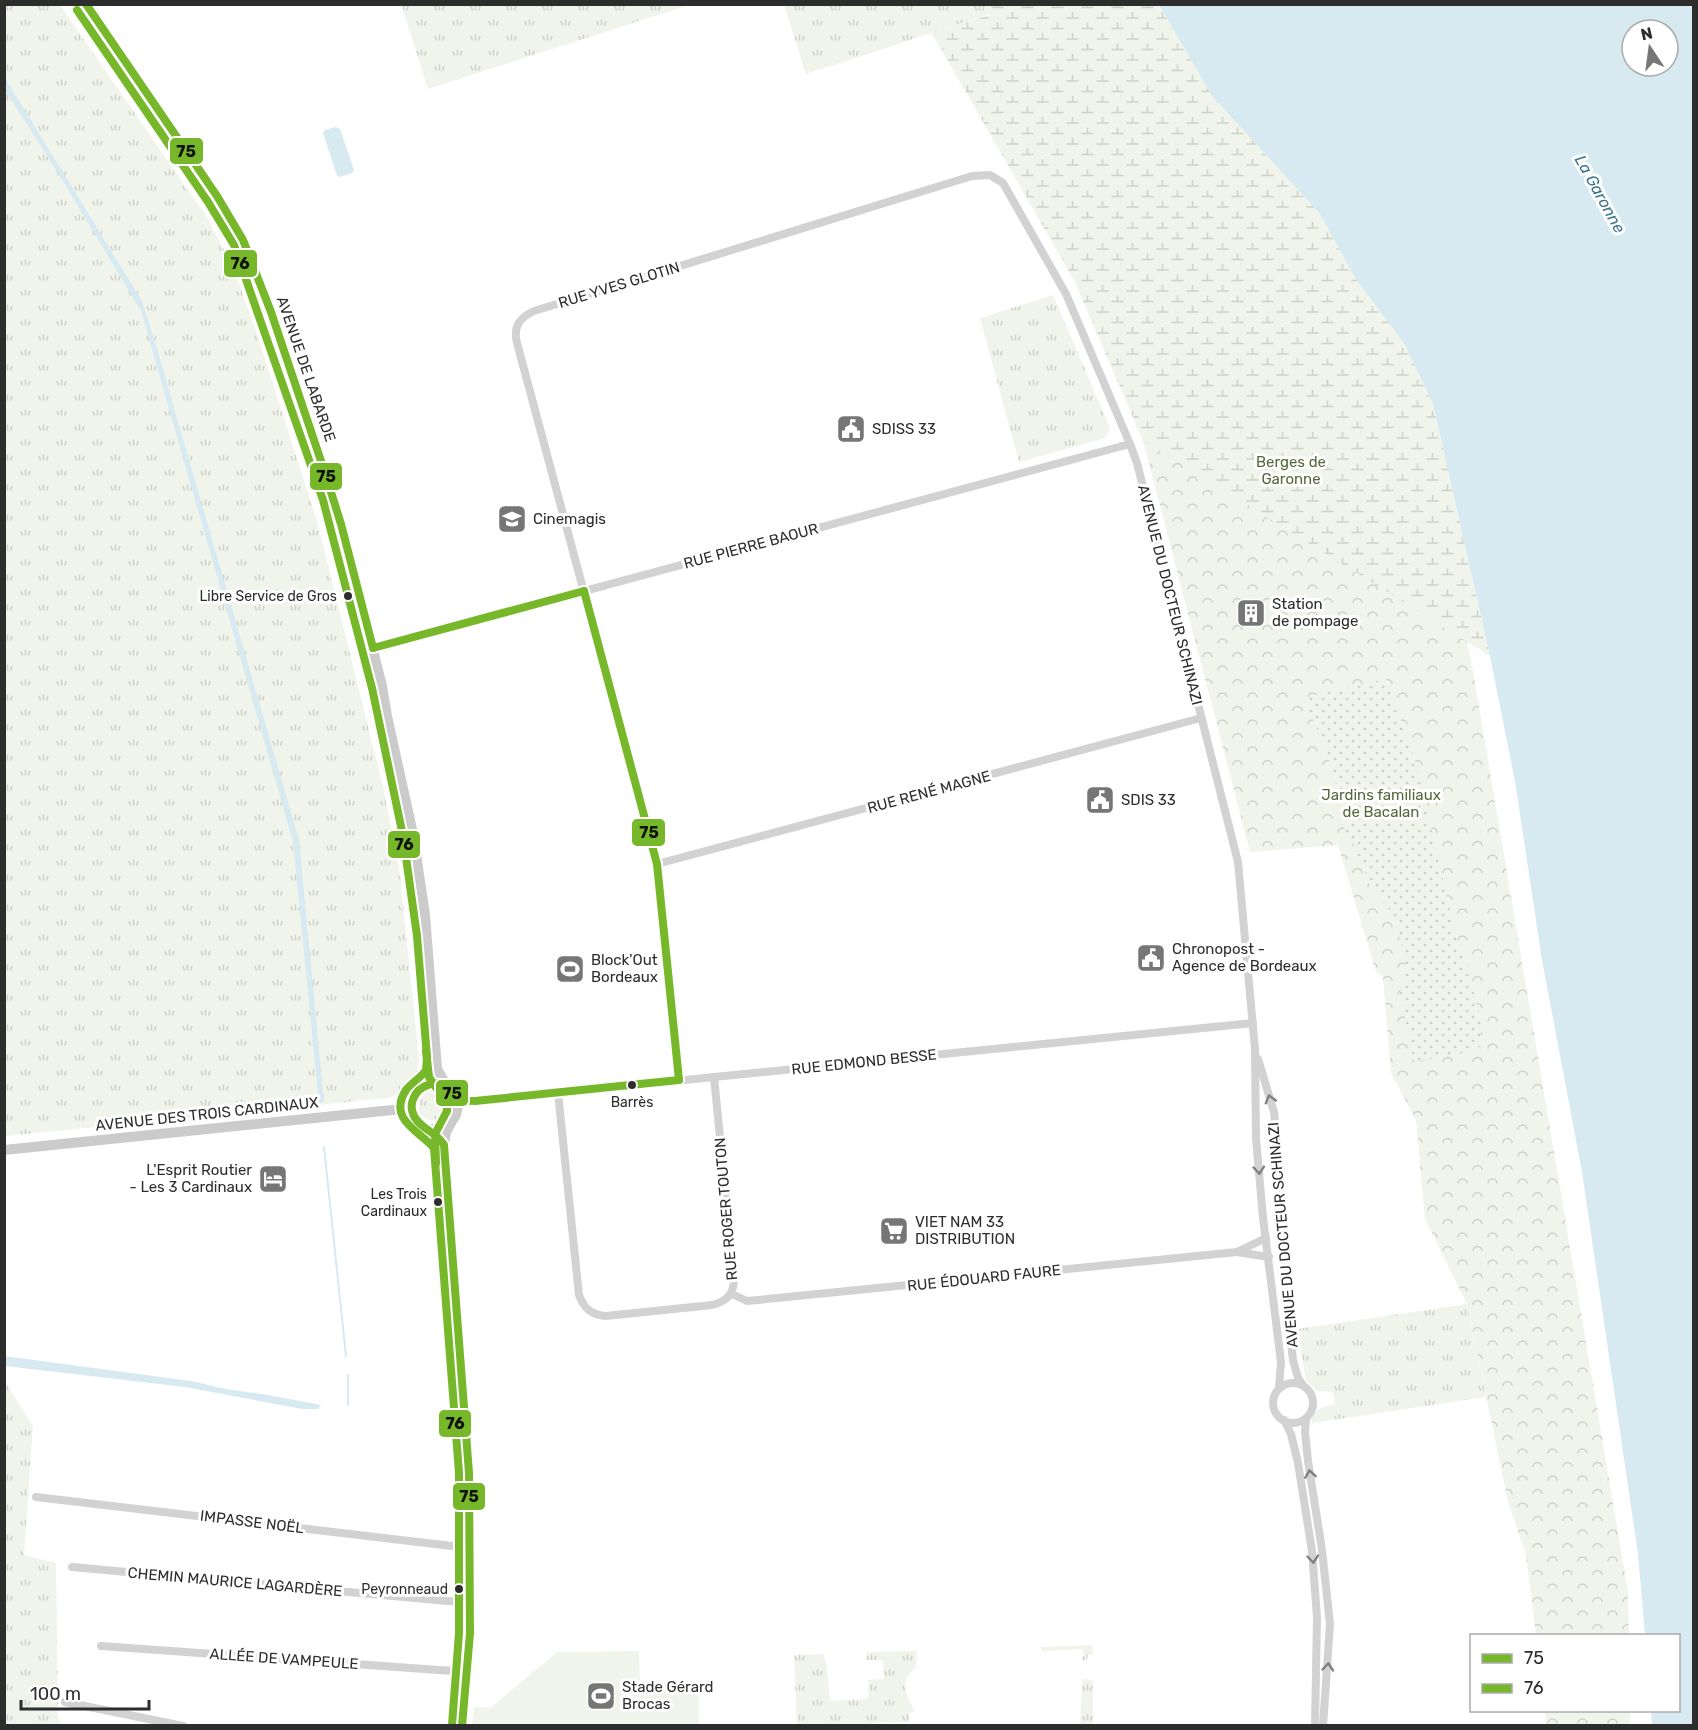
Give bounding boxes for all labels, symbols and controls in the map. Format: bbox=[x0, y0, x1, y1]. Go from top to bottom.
north arrow bbox=[1620, 18, 1680, 78]
text: N bbox=[1639, 23, 1654, 44]
line badge: 75 bbox=[169, 137, 204, 165]
text: 75 bbox=[176, 142, 196, 161]
water label: La Garonne bbox=[1571, 152, 1629, 236]
line badge: 76 bbox=[223, 249, 258, 278]
text: 76 bbox=[230, 254, 250, 273]
street label: RUE YVES GLOTIN bbox=[556, 258, 682, 312]
street label: AVENUE DE LABARDE bbox=[273, 294, 339, 444]
public building icon: SDISS 33 bbox=[835, 413, 867, 445]
place label: SDISS 33 bbox=[872, 420, 936, 438]
park label: Berges de Garonne bbox=[1256, 453, 1326, 488]
line badge: 75 bbox=[309, 462, 343, 491]
text: 75 bbox=[316, 467, 336, 486]
street label: AVENUE DU DOCTEUR SCHINAZI bbox=[1134, 483, 1206, 707]
school or university icon: Cinemagis bbox=[496, 503, 528, 535]
place label: Cinemagis bbox=[533, 510, 606, 528]
street label: RUE PIERRE BAOUR bbox=[682, 519, 820, 573]
place label: Libre Service de Gros bbox=[199, 588, 337, 605]
marker: Libre Service de Gros bbox=[342, 590, 354, 602]
place label: Station de pompage bbox=[1272, 595, 1358, 630]
building icon: Station de pompage bbox=[1235, 597, 1267, 629]
street label: RUE RENÉ MAGNE bbox=[865, 767, 993, 817]
public building icon: SDIS 33 bbox=[1084, 784, 1116, 816]
park label: Jardins familiaux de Bacalan bbox=[1321, 786, 1441, 821]
place label: SDIS 33 bbox=[1121, 791, 1176, 809]
line badge: 75 bbox=[631, 818, 666, 847]
text: 75 bbox=[639, 823, 659, 842]
line badge: 76 bbox=[387, 830, 421, 859]
text: 76 bbox=[394, 835, 414, 854]
place label: Chronopost - Agence de Bordeaux bbox=[1172, 940, 1317, 975]
public building icon: Chronopost - Agence de Bordeaux bbox=[1135, 942, 1167, 974]
place label: Block'Out Bordeaux bbox=[591, 951, 658, 986]
sports icon: Block'Out Bordeaux bbox=[554, 953, 586, 985]
street label: RUE EDMOND BESSE bbox=[791, 1045, 937, 1079]
line badge: 75 bbox=[435, 1079, 469, 1107]
marker: Barrès bbox=[626, 1079, 638, 1091]
text: 75 bbox=[442, 1084, 462, 1103]
street label: AVENUE DES TROIS CARDINAUX bbox=[95, 1093, 320, 1135]
place label: Barrès bbox=[611, 1094, 653, 1111]
one-way arrow bbox=[1265, 1094, 1277, 1105]
street label: AVENUE DU DOCTEUR SCHINAZI bbox=[1264, 1121, 1302, 1349]
street label: RUE ROGER TOUTON bbox=[711, 1137, 741, 1281]
place label: L'Esprit Routier - Les 3 Cardinaux bbox=[130, 1161, 252, 1196]
hotel icon: L'Esprit Routier - Les 3 Cardinaux bbox=[257, 1163, 289, 1195]
one-way arrow bbox=[1252, 1166, 1265, 1175]
place label: Les Trois Cardinaux bbox=[361, 1186, 427, 1220]
marker: Les Trois Cardinaux bbox=[432, 1196, 444, 1208]
place label: VIET NAM 33 DISTRIBUTION bbox=[915, 1213, 1015, 1248]
supermarket icon: VIET NAM 33 DISTRIBUTION bbox=[878, 1215, 910, 1247]
street label: RUE ÉDOUARD FAURE bbox=[906, 1261, 1062, 1295]
line badge: 76 bbox=[438, 1409, 472, 1438]
text: 76 bbox=[445, 1414, 465, 1433]
one-way arrow bbox=[1304, 1469, 1316, 1478]
line badge: 75 bbox=[452, 1482, 486, 1511]
text: 75 bbox=[459, 1487, 479, 1506]
street label: IMPASSE NOËL bbox=[199, 1507, 305, 1537]
one-way arrow bbox=[1306, 1555, 1319, 1564]
street label: CHEMIN MAURICE LAGARDÈRE bbox=[127, 1564, 343, 1600]
place label: Peyronneaud bbox=[361, 1581, 448, 1598]
marker: Peyronneaud bbox=[453, 1583, 465, 1595]
legend bbox=[1470, 1634, 1680, 1712]
street label: ALLÉE DE VAMPEULE bbox=[209, 1645, 359, 1673]
text: 75 bbox=[1524, 1647, 1544, 1669]
one-way arrow bbox=[1321, 1663, 1334, 1672]
scale bar bbox=[21, 1673, 148, 1711]
text: 76 bbox=[1524, 1677, 1544, 1699]
place label: Stade Gérard Brocas bbox=[622, 1678, 713, 1713]
sports icon: Stade Gérard Brocas bbox=[585, 1680, 617, 1712]
text: 100 m bbox=[30, 1683, 81, 1705]

